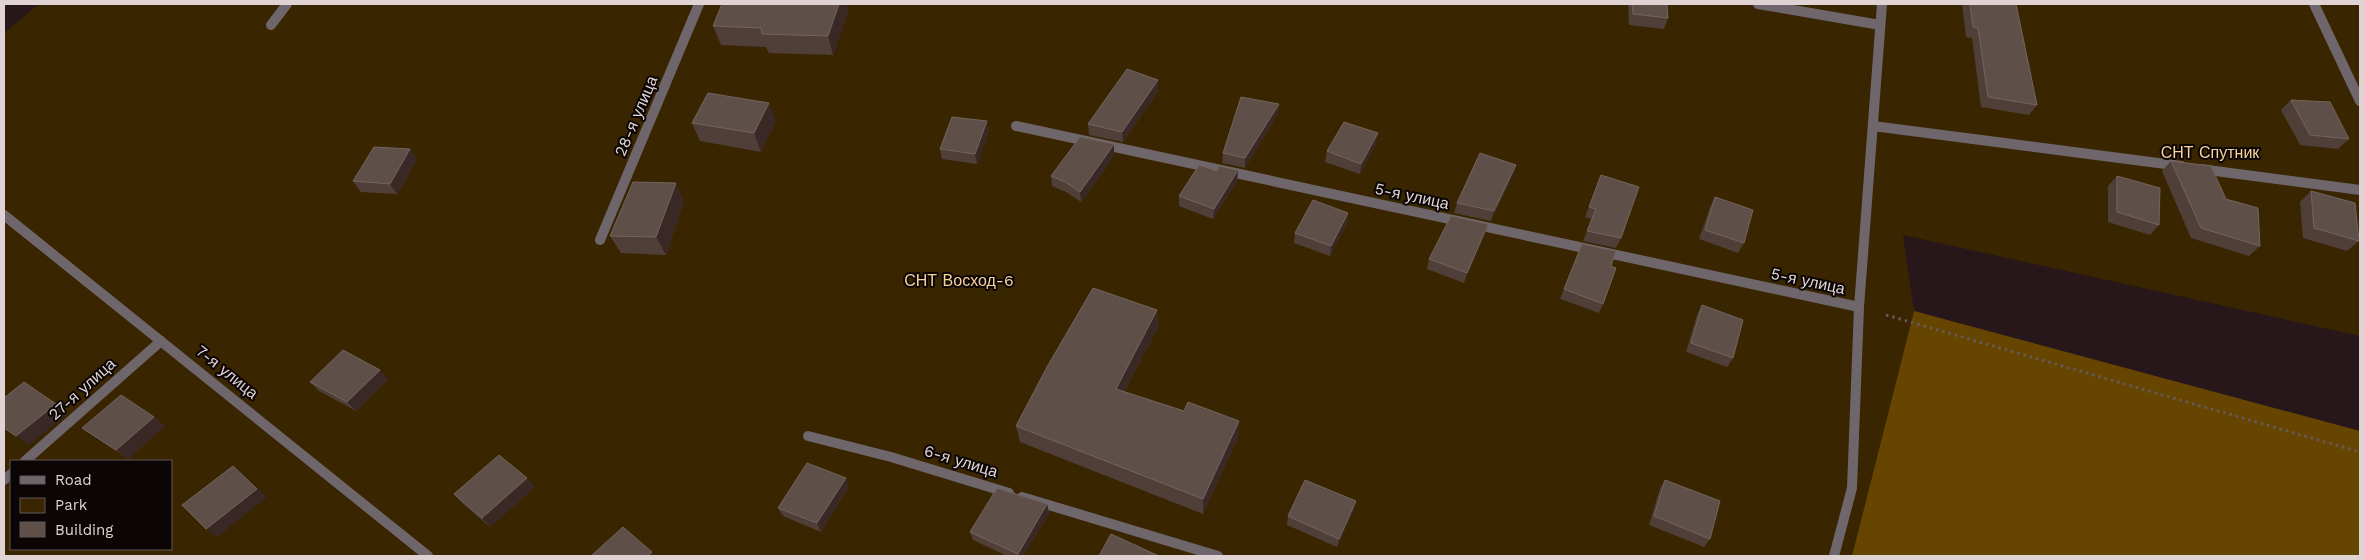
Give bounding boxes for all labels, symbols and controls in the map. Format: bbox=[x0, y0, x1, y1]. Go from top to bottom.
street label: 28-я улица bbox=[611, 73, 661, 159]
park label: СНТ Спутник bbox=[2161, 143, 2260, 162]
street label: 5-я улица bbox=[1373, 179, 1451, 213]
street label: 5-я улица bbox=[1769, 264, 1847, 298]
park label: СНТ Восход-6 bbox=[904, 271, 1014, 290]
street label: 7-я улица bbox=[192, 341, 262, 403]
street label: 27-я улица bbox=[45, 354, 119, 424]
street label: 6-я улица bbox=[922, 441, 1000, 481]
legend bbox=[10, 460, 172, 550]
text: Road bbox=[55, 471, 92, 489]
text: Park bbox=[55, 496, 88, 514]
text: Building bbox=[55, 521, 113, 539]

